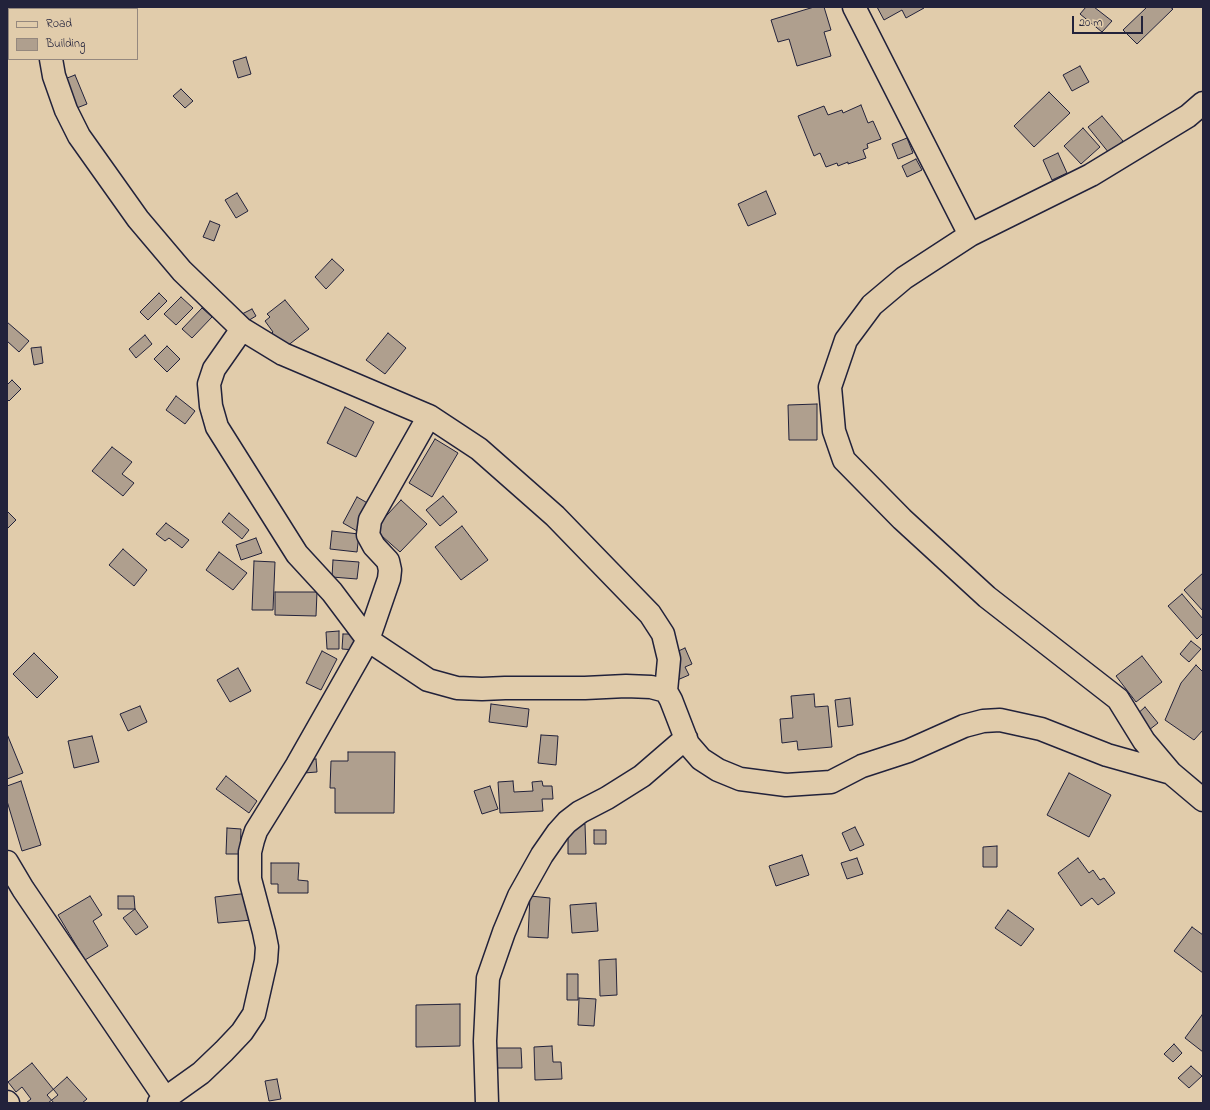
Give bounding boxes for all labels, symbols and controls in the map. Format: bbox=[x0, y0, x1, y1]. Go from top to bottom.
legend bbox=[8, 8, 138, 60]
scale bar bbox=[1074, 8, 1145, 34]
text: 20 m bbox=[1079, 14, 1102, 32]
text: Road bbox=[46, 15, 72, 33]
text: Building bbox=[46, 35, 85, 53]

